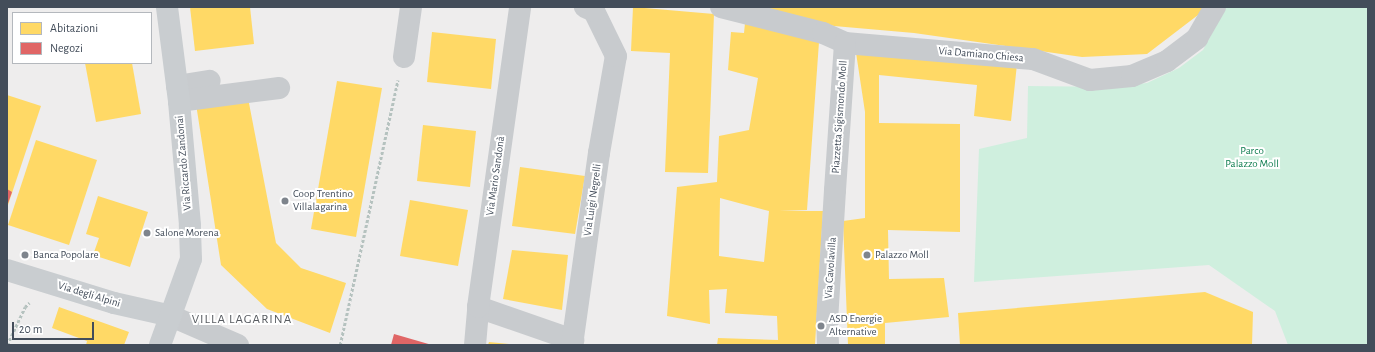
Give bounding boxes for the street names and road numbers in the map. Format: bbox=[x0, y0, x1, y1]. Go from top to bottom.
street label: Via Damiano Chiesa bbox=[938, 45, 1024, 65]
street label: Piazzetta Sigismondo Moll bbox=[829, 60, 851, 174]
street label: Via Riccardo Zandonai bbox=[173, 115, 195, 211]
street label: Via Mario Sandonà bbox=[484, 135, 508, 217]
street label: Via Luigi Negrelli bbox=[581, 163, 605, 237]
street label: Via Cavolavilla bbox=[822, 237, 840, 299]
street label: Via degli Alpini bbox=[56, 279, 122, 311]

